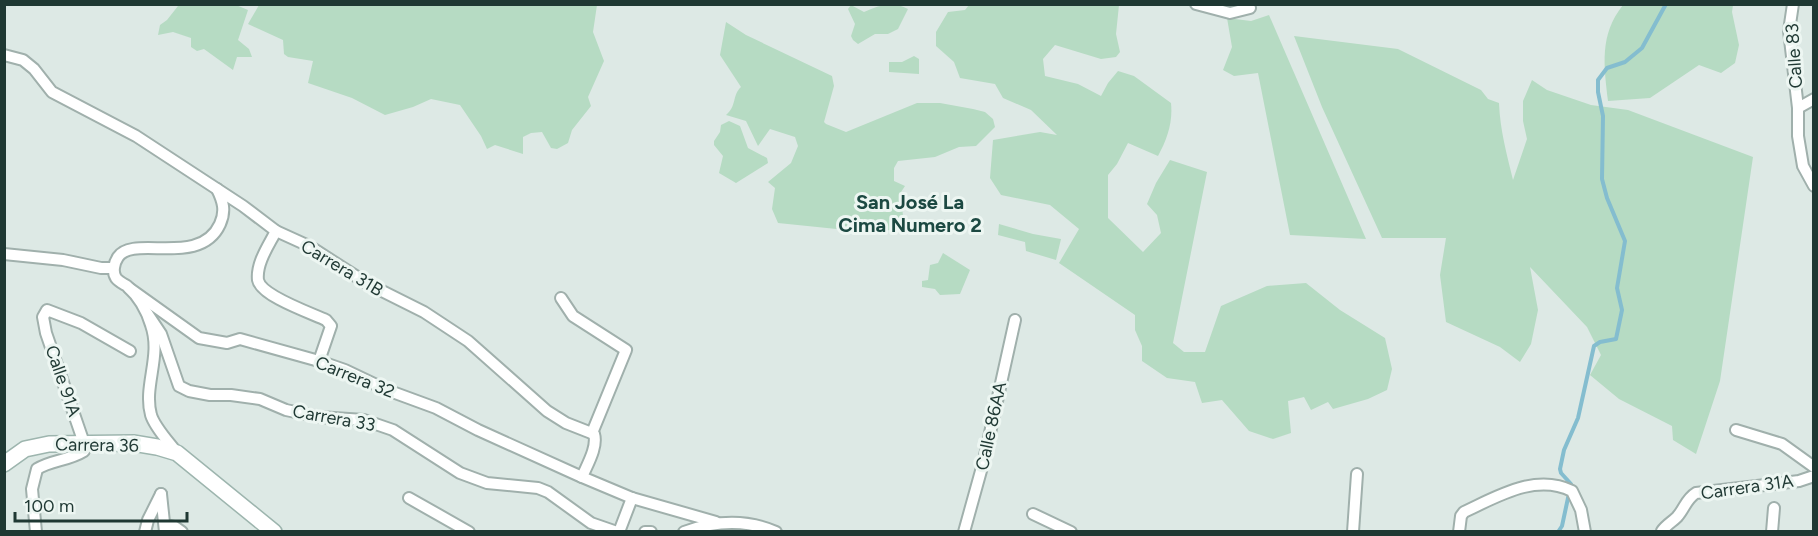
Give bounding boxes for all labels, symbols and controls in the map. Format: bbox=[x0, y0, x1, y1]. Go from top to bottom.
street label: Calle 83 bbox=[1781, 23, 1807, 89]
district label: San José La Cima Numero 2 bbox=[838, 190, 982, 237]
street label: Carrera 31B bbox=[297, 235, 387, 301]
street label: Calle 91A bbox=[41, 342, 85, 420]
street label: Carrera 32 bbox=[312, 351, 398, 403]
street label: Calle 86AA bbox=[971, 380, 1011, 472]
street label: Carrera 33 bbox=[291, 400, 377, 436]
street label: Carrera 36 bbox=[55, 433, 139, 457]
street label: Carrera 31A bbox=[1699, 470, 1795, 504]
scale bar bbox=[15, 485, 188, 523]
text: 100 m bbox=[24, 495, 74, 517]

